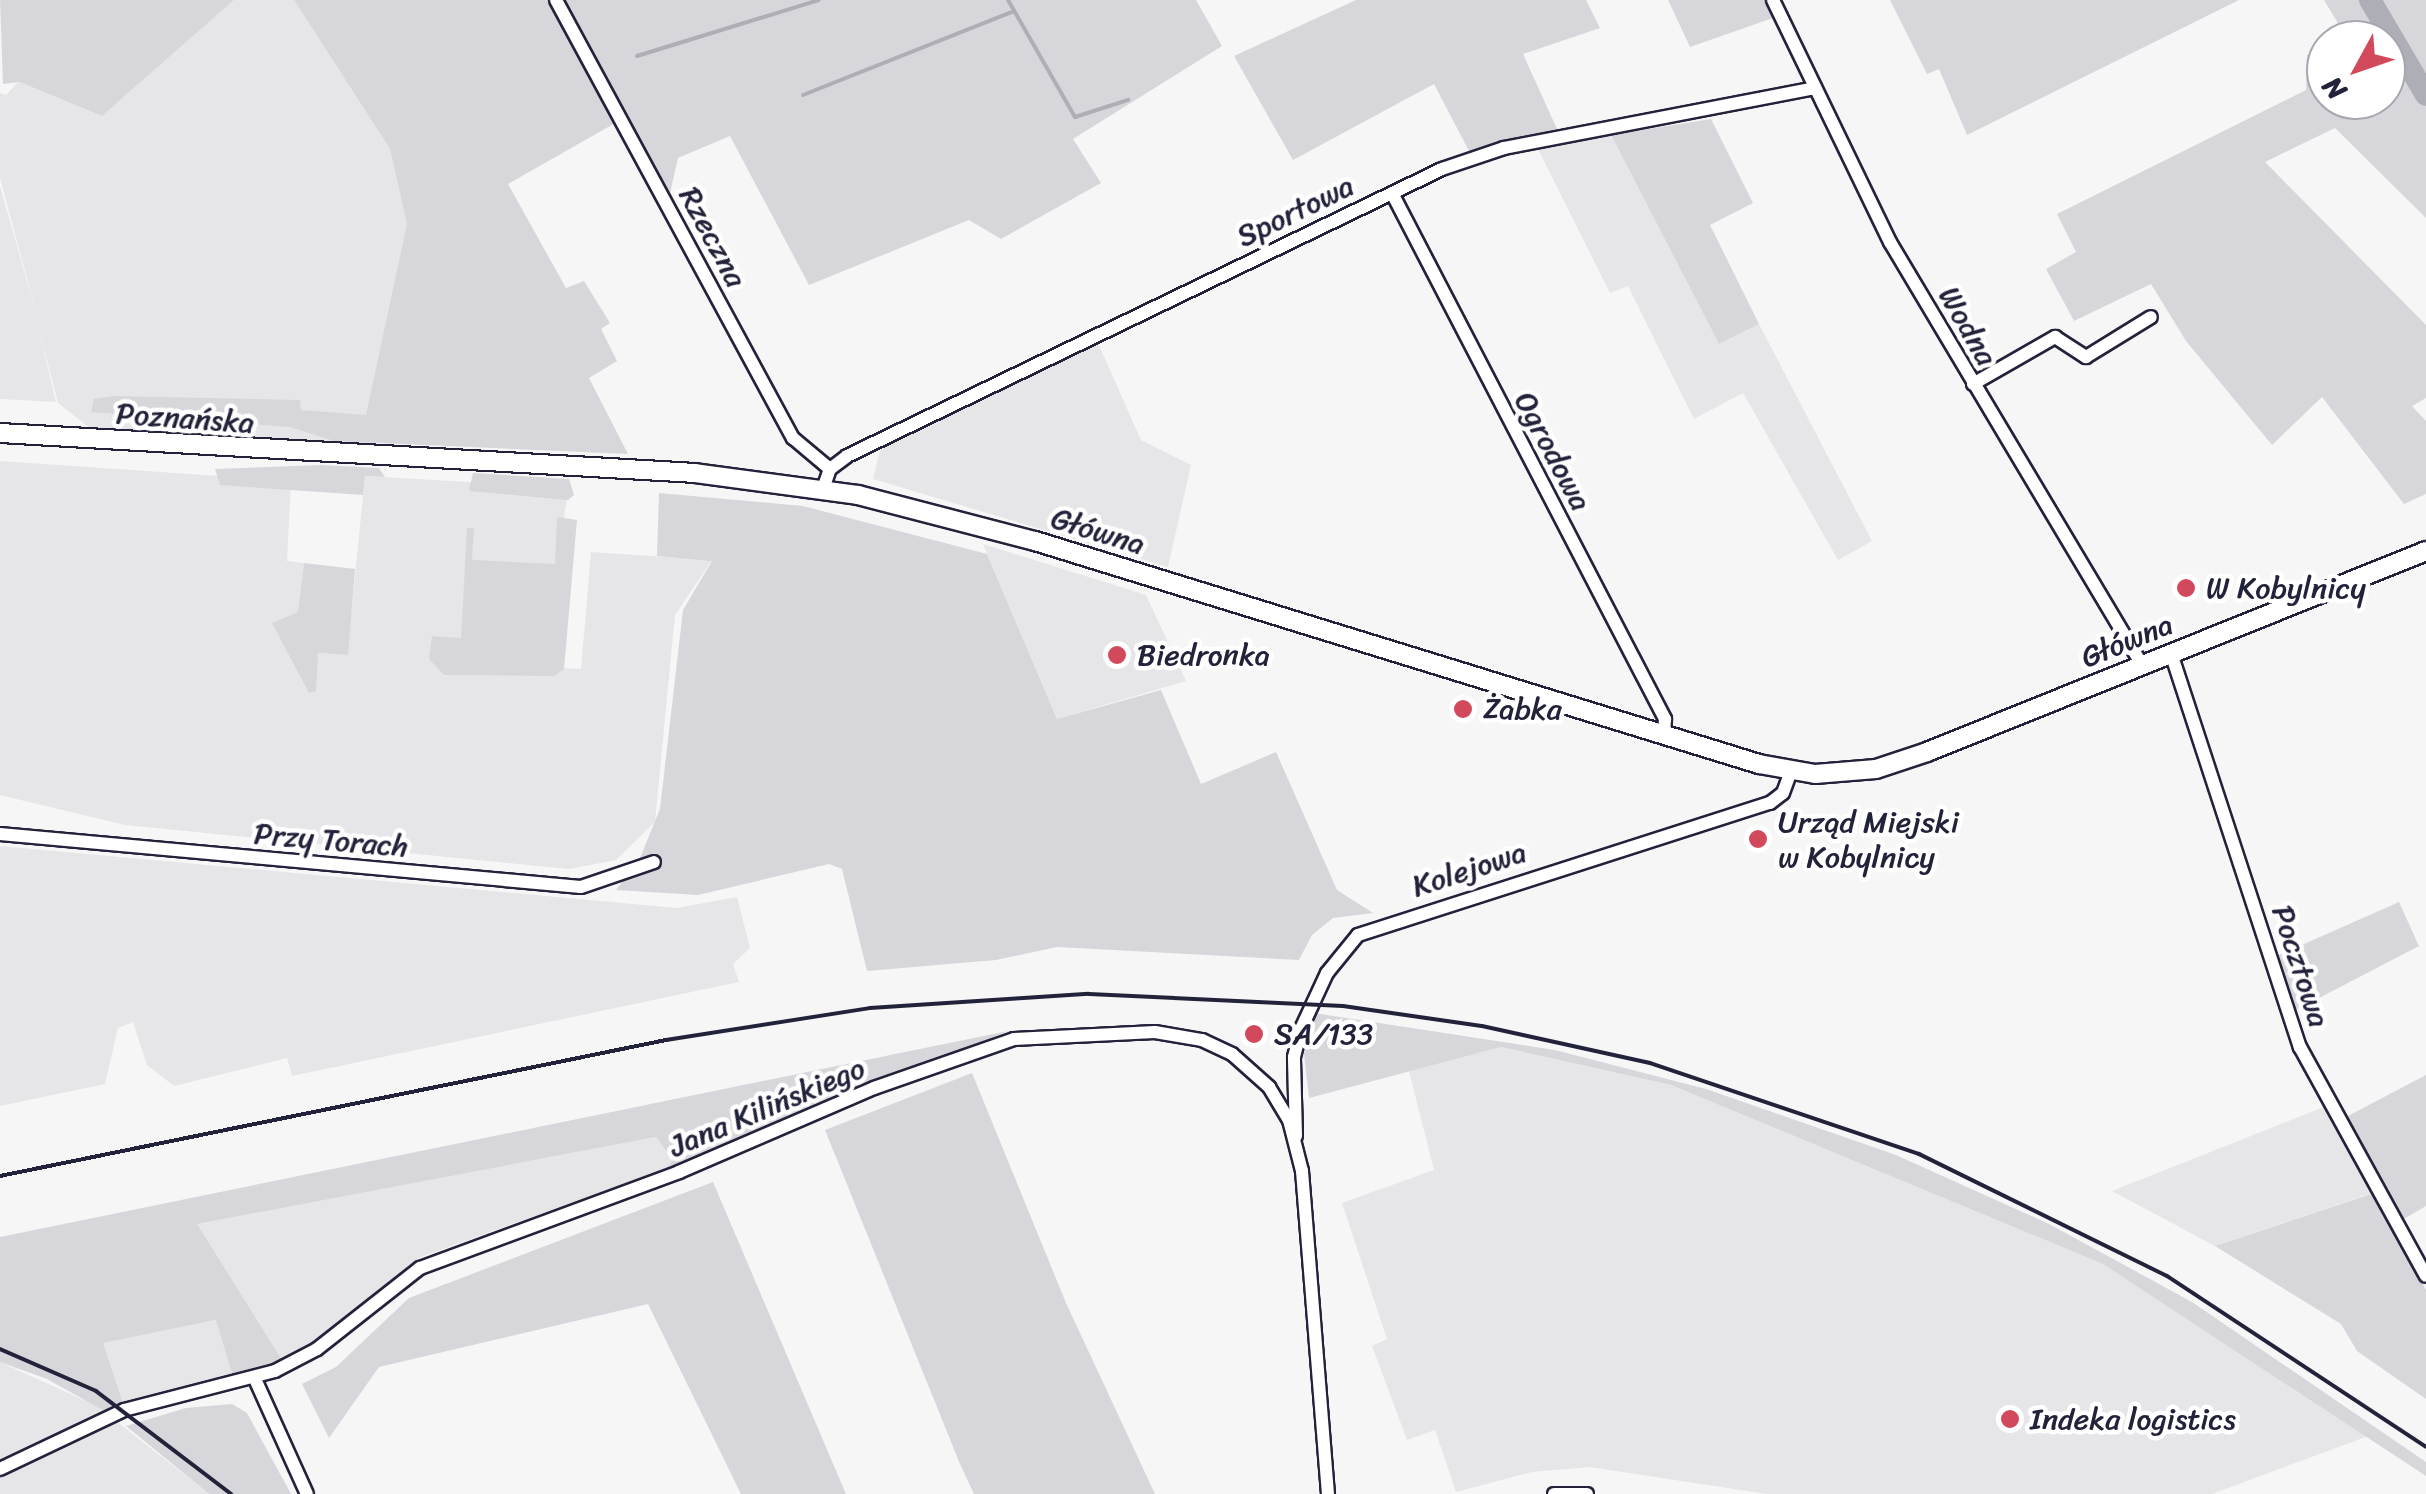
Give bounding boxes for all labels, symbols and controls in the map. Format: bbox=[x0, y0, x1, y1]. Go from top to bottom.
north arrow bbox=[2306, 20, 2406, 120]
text: N bbox=[2309, 65, 2359, 112]
street label: Sportowa bbox=[1231, 167, 1359, 255]
street label: Rzeczna bbox=[672, 181, 754, 293]
street label: Wodna bbox=[1931, 280, 2005, 372]
street label: Ogrodowa bbox=[1507, 386, 1599, 516]
street label: Poznańska bbox=[115, 395, 255, 441]
street label: Główna bbox=[1047, 500, 1149, 562]
place label: W Kobylnicy bbox=[2206, 570, 2366, 606]
marker: W Kobylnicy bbox=[2175, 577, 2197, 599]
street label: Główna bbox=[2076, 606, 2178, 676]
place label: Biedronka bbox=[1137, 637, 1270, 673]
marker: Biedronka bbox=[1106, 644, 1128, 666]
place label: Żabka bbox=[1483, 691, 1562, 727]
marker: Żabka bbox=[1452, 698, 1474, 720]
place label: Urząd Miejski w Kobylnicy bbox=[1778, 804, 1959, 874]
street label: Przy Torach bbox=[252, 815, 410, 865]
marker: Urząd Miejski w Kobylnicy bbox=[1747, 828, 1769, 850]
street label: Kolejowa bbox=[1407, 834, 1531, 904]
street label: Pocztowa bbox=[2264, 901, 2338, 1031]
place label: SA/133 bbox=[1274, 1016, 1373, 1052]
marker: SA/133 bbox=[1243, 1023, 1265, 1045]
street label: Jana Kilińskiego bbox=[663, 1049, 871, 1165]
place label: Indeka logistics bbox=[2030, 1401, 2236, 1437]
marker: Indeka logistics bbox=[1999, 1408, 2021, 1430]

